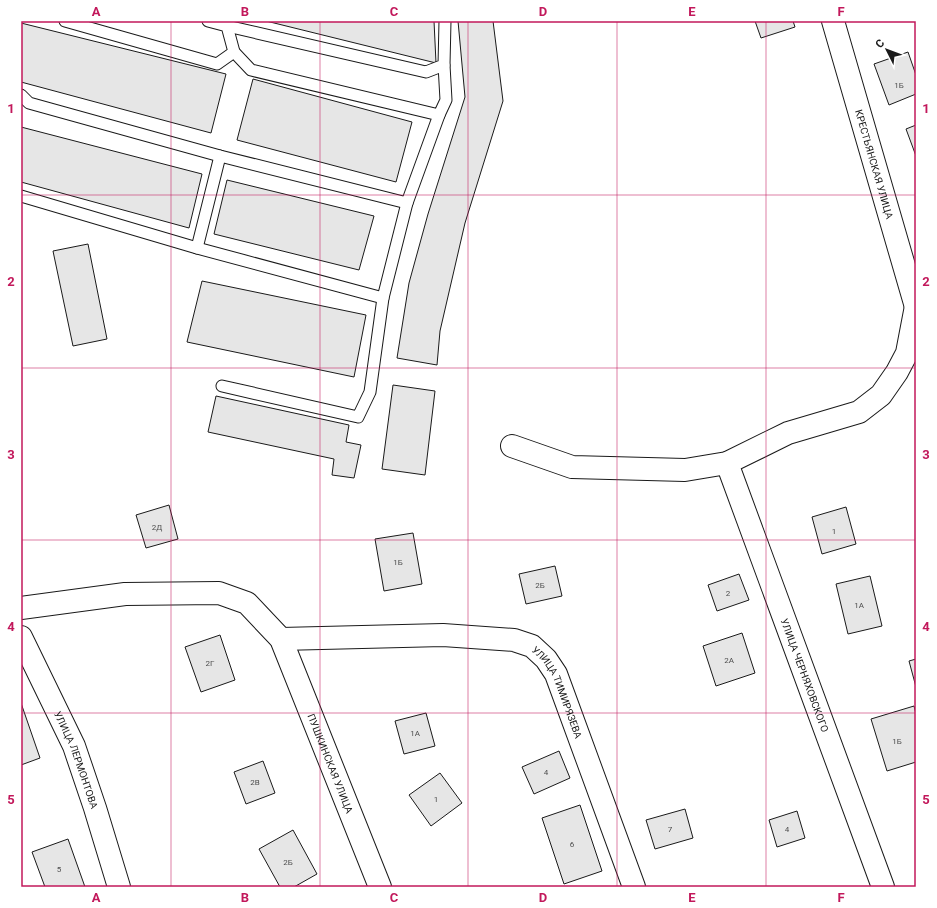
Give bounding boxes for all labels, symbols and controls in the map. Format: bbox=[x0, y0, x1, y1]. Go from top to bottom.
text: A bbox=[92, 4, 101, 19]
text: B bbox=[241, 4, 249, 19]
text: C bbox=[390, 4, 399, 19]
text: D bbox=[539, 4, 547, 19]
text: E bbox=[688, 4, 696, 19]
text: F bbox=[837, 4, 845, 19]
north arrow bbox=[867, 30, 907, 70]
text: С bbox=[873, 37, 887, 51]
house number: 1Б bbox=[894, 81, 904, 90]
text: 1 bbox=[7, 101, 15, 116]
text: 1 bbox=[922, 101, 930, 116]
street label: КРЕСТЬЯНСКАЯ УЛИЦА bbox=[853, 108, 896, 220]
text: 2 bbox=[7, 274, 15, 289]
text: 2 bbox=[922, 274, 930, 289]
text: 3 bbox=[7, 447, 15, 462]
text: 3 bbox=[922, 447, 930, 462]
house number: 2Д bbox=[152, 523, 162, 532]
house number: 1 bbox=[832, 527, 836, 536]
house number: 1Б bbox=[393, 558, 403, 567]
house number: 2Б bbox=[535, 581, 545, 590]
house number: 2 bbox=[726, 589, 731, 598]
house number: 1А bbox=[854, 601, 865, 610]
street label: УЛИЦА ЧЕРНЯХОВСКОГО bbox=[779, 617, 831, 733]
text: 4 bbox=[7, 619, 15, 634]
text: 4 bbox=[922, 619, 930, 634]
street label: УЛИЦА ТИМИРЯЗЕВА bbox=[530, 644, 585, 740]
house number: 2А bbox=[724, 656, 735, 665]
house number: 2Г bbox=[206, 659, 215, 668]
street label: УЛИЦА ЛЕРМОНТОВА bbox=[52, 709, 100, 810]
street label: ПУШКИНСКАЯ УЛИЦА bbox=[306, 712, 356, 815]
house number: 1А bbox=[410, 729, 421, 738]
house number: 1Б bbox=[892, 737, 902, 746]
house number: 4 bbox=[544, 768, 549, 777]
house number: 2В bbox=[250, 778, 260, 787]
text: 5 bbox=[7, 792, 15, 807]
text: 5 bbox=[922, 792, 930, 807]
house number: 1 bbox=[434, 795, 438, 804]
house number: 7 bbox=[668, 825, 673, 834]
house number: 4 bbox=[785, 825, 790, 834]
house number: 6 bbox=[570, 840, 575, 849]
house number: 2Б bbox=[283, 858, 293, 867]
house number: 5 bbox=[57, 865, 62, 874]
text: A bbox=[92, 890, 101, 905]
text: B bbox=[241, 890, 249, 905]
text: C bbox=[390, 890, 399, 905]
text: D bbox=[539, 890, 547, 905]
text: E bbox=[688, 890, 696, 905]
text: F bbox=[837, 890, 845, 905]

